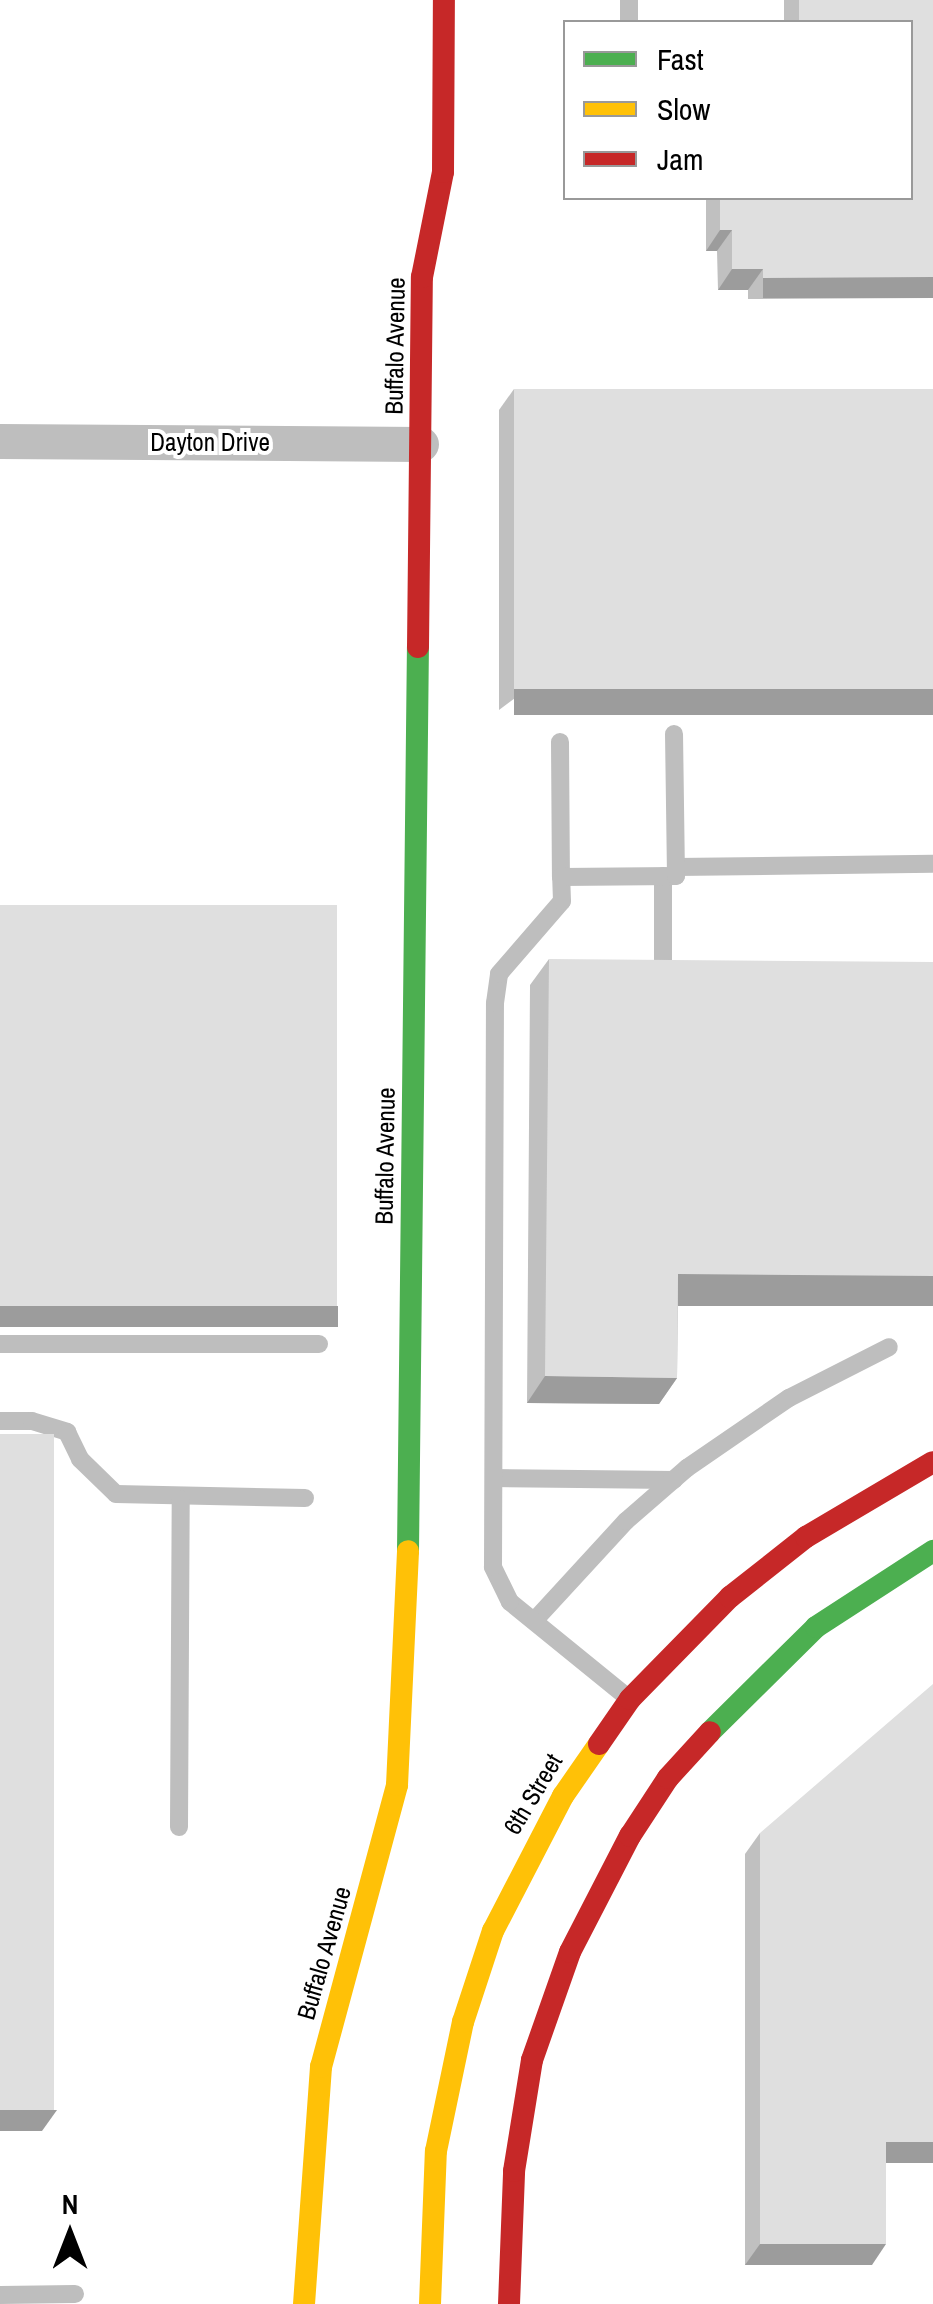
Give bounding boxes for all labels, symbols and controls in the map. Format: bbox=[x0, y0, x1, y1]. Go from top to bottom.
legend bbox=[563, 20, 913, 200]
text: Fast bbox=[657, 39, 704, 79]
text: Slow bbox=[657, 89, 710, 129]
text: Jam bbox=[657, 139, 703, 179]
street label: Buffalo Avenue bbox=[379, 277, 411, 415]
street label: Dayton Drive bbox=[150, 427, 270, 457]
street label: Buffalo Avenue bbox=[369, 1087, 401, 1225]
street label: 6th Street bbox=[497, 1748, 569, 1840]
street label: Buffalo Avenue bbox=[291, 1882, 357, 2024]
north arrow bbox=[20, 2184, 120, 2284]
text: N bbox=[62, 2185, 78, 2223]

